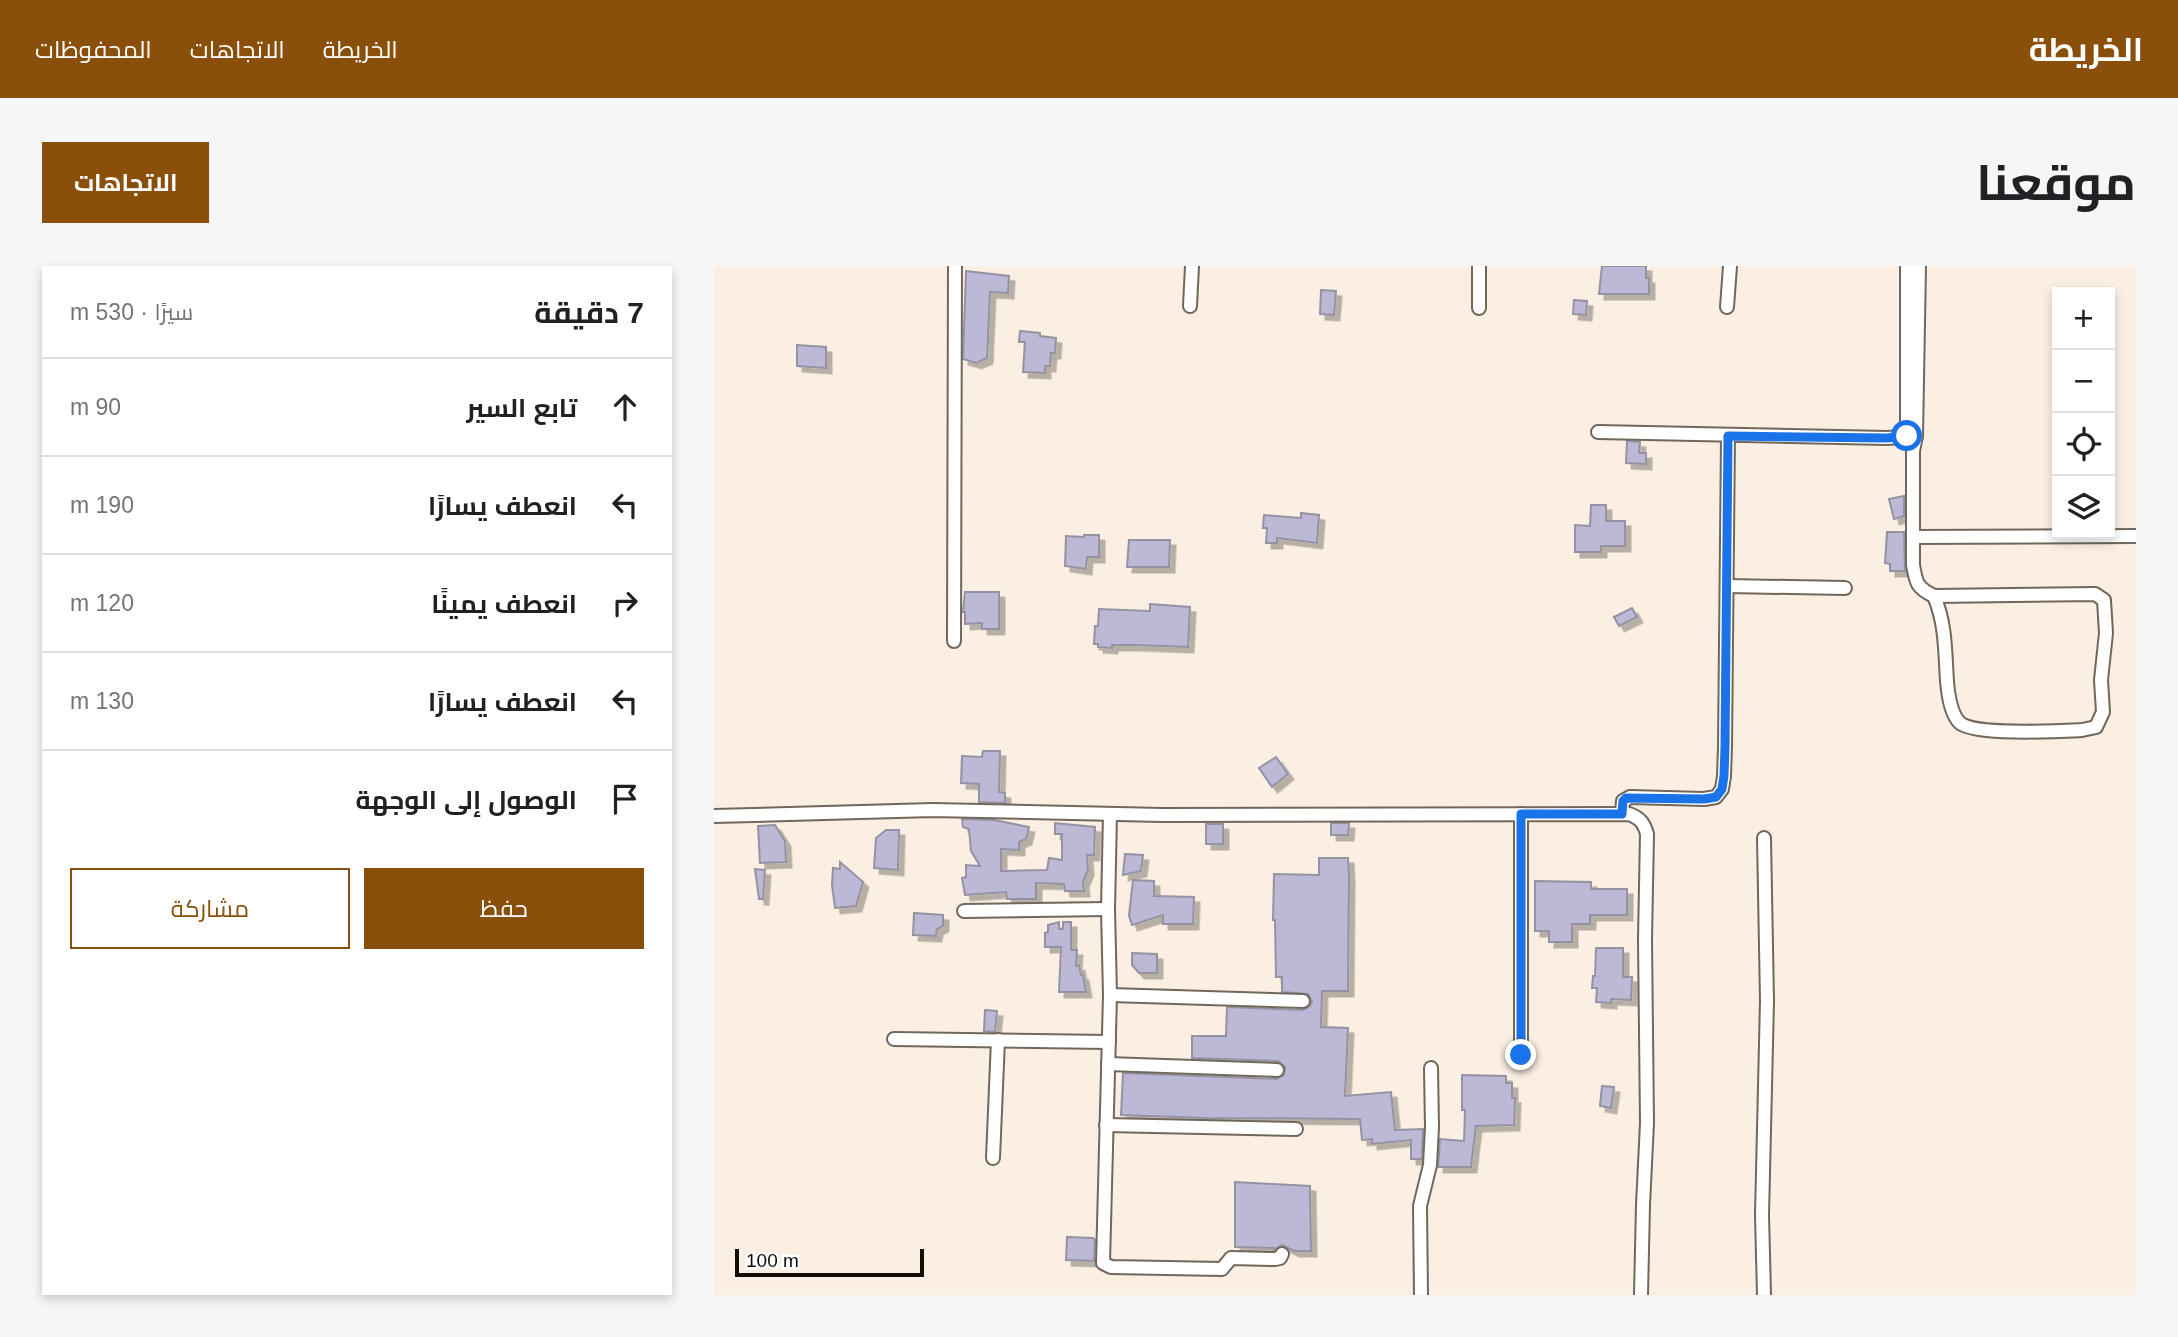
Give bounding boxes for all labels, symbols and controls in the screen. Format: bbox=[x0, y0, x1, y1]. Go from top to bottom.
text: الخريطة bbox=[2029, 31, 2143, 68]
text: المحفوظات bbox=[35, 36, 152, 63]
text: الاتجاهات bbox=[190, 36, 285, 63]
text: الخريطة bbox=[323, 36, 398, 63]
button: الاتجاهات bbox=[42, 142, 209, 223]
text: موقعنا bbox=[1976, 156, 2136, 210]
map controls bbox=[2052, 287, 2115, 539]
button: + bbox=[2052, 287, 2115, 350]
text: 7 دقيقة bbox=[534, 296, 644, 329]
text: سيرًا · 530 m bbox=[70, 299, 193, 325]
button: − bbox=[2052, 350, 2115, 413]
icon: ahead bbox=[606, 388, 644, 426]
text: تابع السير bbox=[466, 393, 577, 423]
text: 90 m bbox=[70, 394, 121, 420]
button: locate bbox=[2052, 413, 2115, 476]
route start bbox=[1891, 420, 1922, 451]
button: layers bbox=[2052, 476, 2115, 539]
icon: left bbox=[606, 486, 644, 524]
text: انعطف يسارًا bbox=[428, 491, 577, 521]
text: 190 m bbox=[70, 492, 134, 518]
icon: right bbox=[606, 584, 644, 622]
text: انعطف يمينًا bbox=[431, 589, 577, 619]
text: 120 m bbox=[70, 590, 134, 616]
icon: left bbox=[606, 682, 644, 720]
text: انعطف يسارًا bbox=[428, 687, 577, 717]
text: 130 m bbox=[70, 688, 134, 714]
icon: arrive bbox=[606, 780, 644, 818]
text: الوصول إلى الوجهة bbox=[355, 785, 577, 815]
button: مشاركة bbox=[70, 868, 350, 949]
button: حفظ bbox=[364, 868, 644, 949]
route end bbox=[1505, 1039, 1536, 1070]
scale bar bbox=[735, 1246, 924, 1278]
text: 100 m bbox=[746, 1250, 799, 1271]

